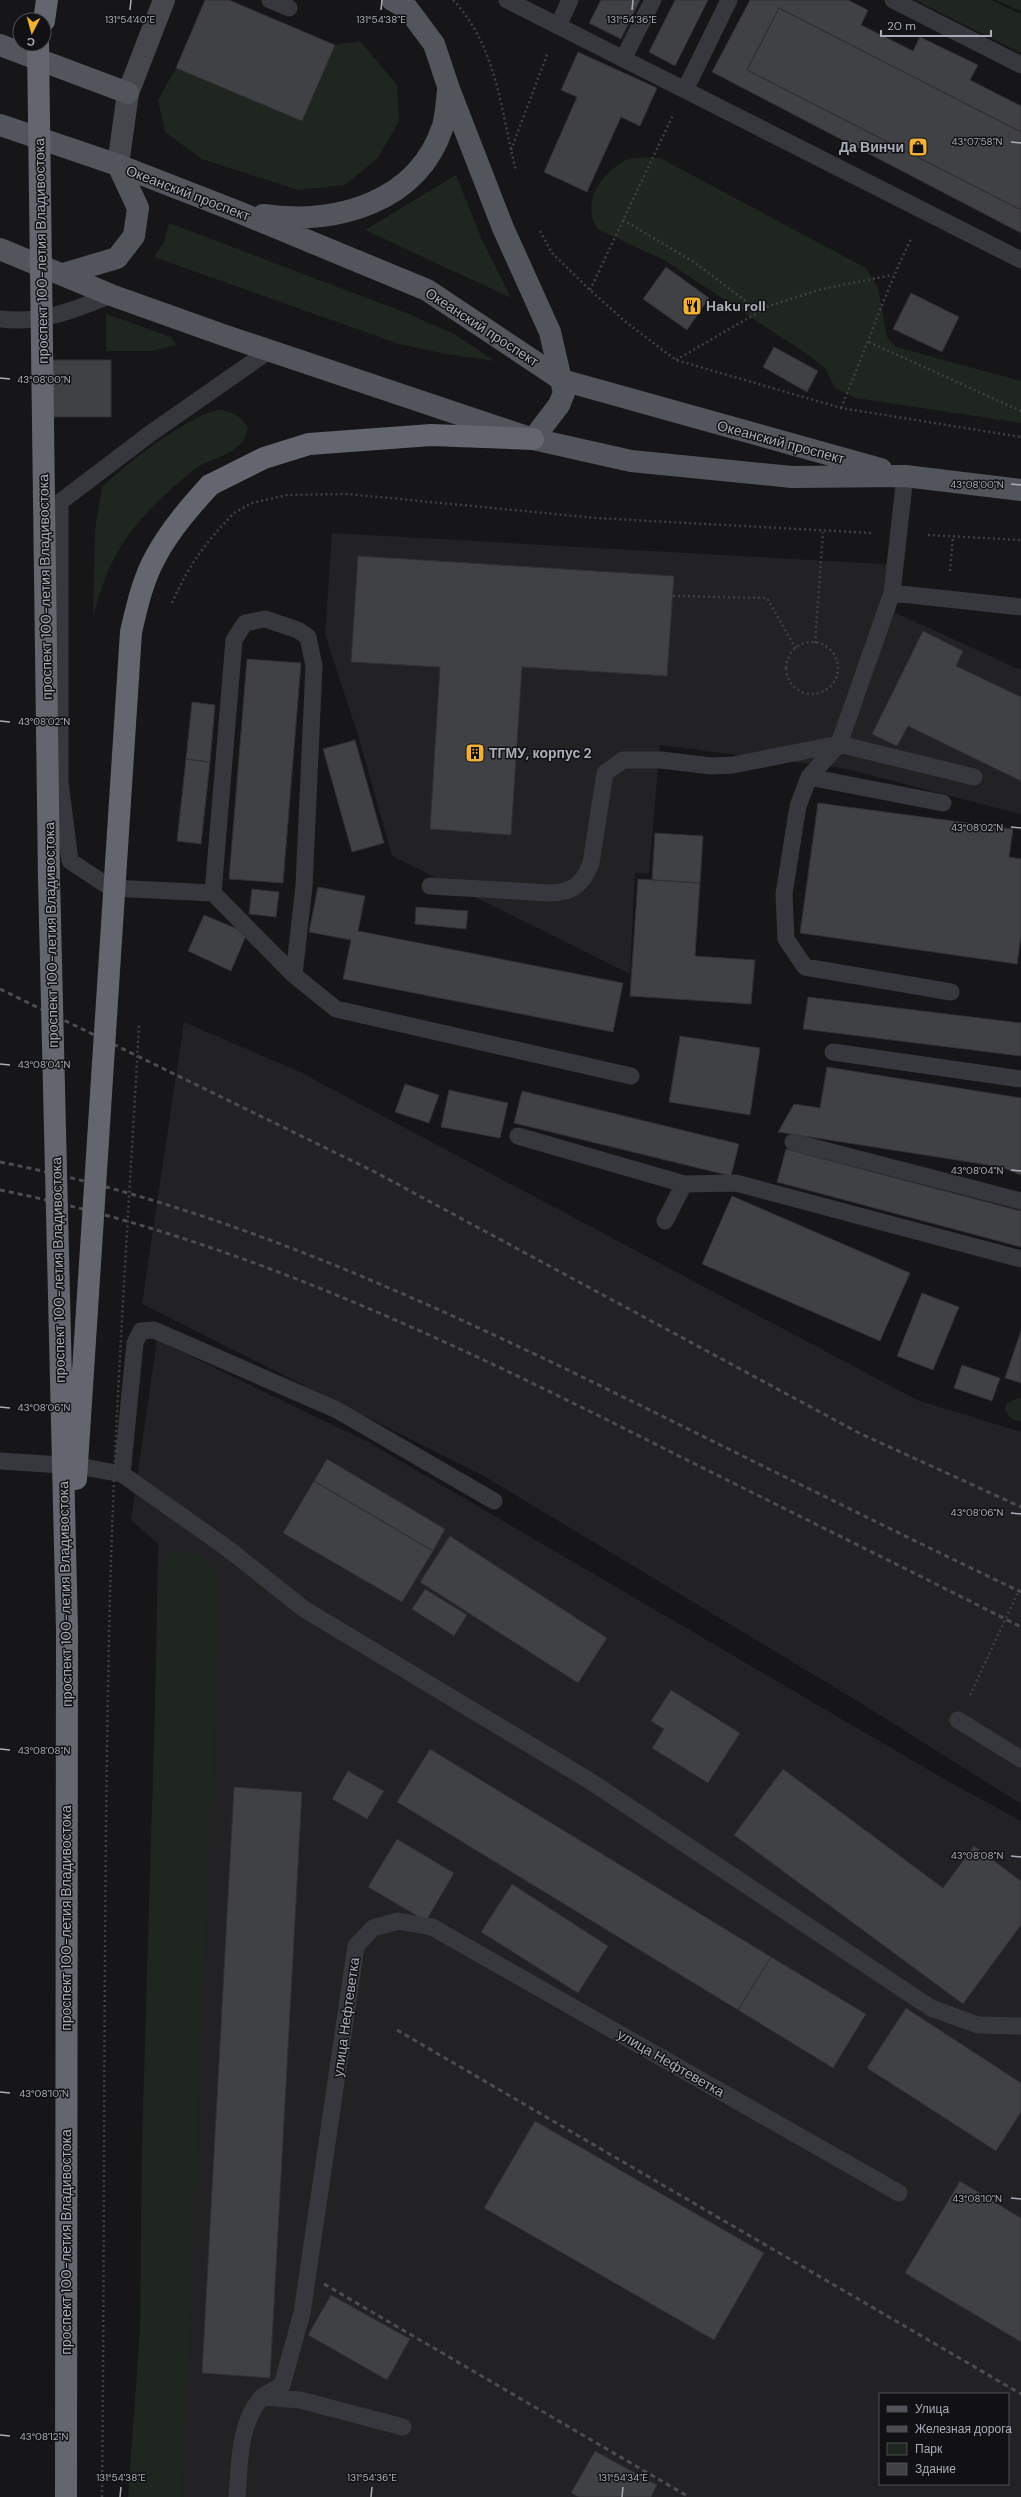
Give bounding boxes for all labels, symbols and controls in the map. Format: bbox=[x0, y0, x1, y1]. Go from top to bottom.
north arrow bbox=[12, 12, 52, 52]
scale bar bbox=[881, 12, 991, 38]
text: 131°54'40"E bbox=[105, 13, 155, 26]
text: 131°54'38"E bbox=[356, 13, 406, 26]
text: 131°54'36"E bbox=[607, 13, 657, 26]
text: 20 m bbox=[887, 18, 916, 34]
text: С bbox=[26, 35, 36, 49]
text: 43°07'58"N bbox=[951, 135, 1003, 148]
shop icon: Да Винчи bbox=[907, 136, 929, 158]
street label: проспект 100-летия Владивостока bbox=[30, 138, 52, 364]
place label: Да Винчи bbox=[839, 138, 904, 156]
street label: Океанский проспект bbox=[124, 161, 253, 225]
street label: Океанский проспект bbox=[422, 284, 542, 371]
restaurant icon: Haku roll bbox=[681, 295, 703, 317]
place label: Haku roll bbox=[706, 297, 766, 315]
text: 43°08'00"N bbox=[17, 373, 71, 386]
street label: Океанский проспект bbox=[715, 416, 847, 468]
street label: проспект 100-летия Владивостока bbox=[34, 474, 56, 700]
text: 43°08'00"N bbox=[950, 478, 1004, 491]
text: 43°08'02"N bbox=[18, 715, 70, 728]
building icon: ТГМУ, корпус 2 bbox=[464, 742, 486, 764]
place label: ТГМУ, корпус 2 bbox=[489, 744, 592, 762]
text: 43°08'02"N bbox=[951, 821, 1003, 834]
street label: проспект 100-летия Владивостока bbox=[40, 822, 62, 1048]
text: 43°08'04"N bbox=[18, 1058, 70, 1071]
street label: проспект 100-летия Владивостока bbox=[47, 1157, 69, 1383]
text: 43°08'04"N bbox=[951, 1164, 1003, 1177]
text: 43°08'06"N bbox=[18, 1401, 71, 1414]
street label: проспект 100-летия Владивостока bbox=[54, 1481, 76, 1707]
text: 43°08'06"N bbox=[951, 1506, 1004, 1519]
text: 43°08'08"N bbox=[18, 1744, 70, 1757]
street label: проспект 100-летия Владивостока bbox=[57, 1805, 75, 2031]
text: 43°08'08"N bbox=[951, 1849, 1003, 1862]
street label: улица Нефтеветка bbox=[329, 1956, 363, 2078]
street label: улица Нефтеветка bbox=[614, 2025, 728, 2101]
text: 43°08'10"N bbox=[19, 2087, 69, 2100]
street label: проспект 100-летия Владивостока bbox=[57, 2129, 75, 2355]
text: 43°08'10"N bbox=[952, 2192, 1002, 2205]
legend bbox=[879, 2393, 1009, 2485]
text: Улица bbox=[915, 2401, 949, 2417]
text: Железная дорога bbox=[915, 2421, 1012, 2437]
text: 43°08'12"N bbox=[20, 2430, 68, 2443]
text: Парк bbox=[915, 2441, 943, 2457]
text: Здание bbox=[915, 2461, 956, 2477]
text: 131°54'38"E bbox=[96, 2471, 146, 2484]
text: 131°54'36"E bbox=[347, 2471, 397, 2484]
text: 131°54'34"E bbox=[598, 2471, 648, 2484]

